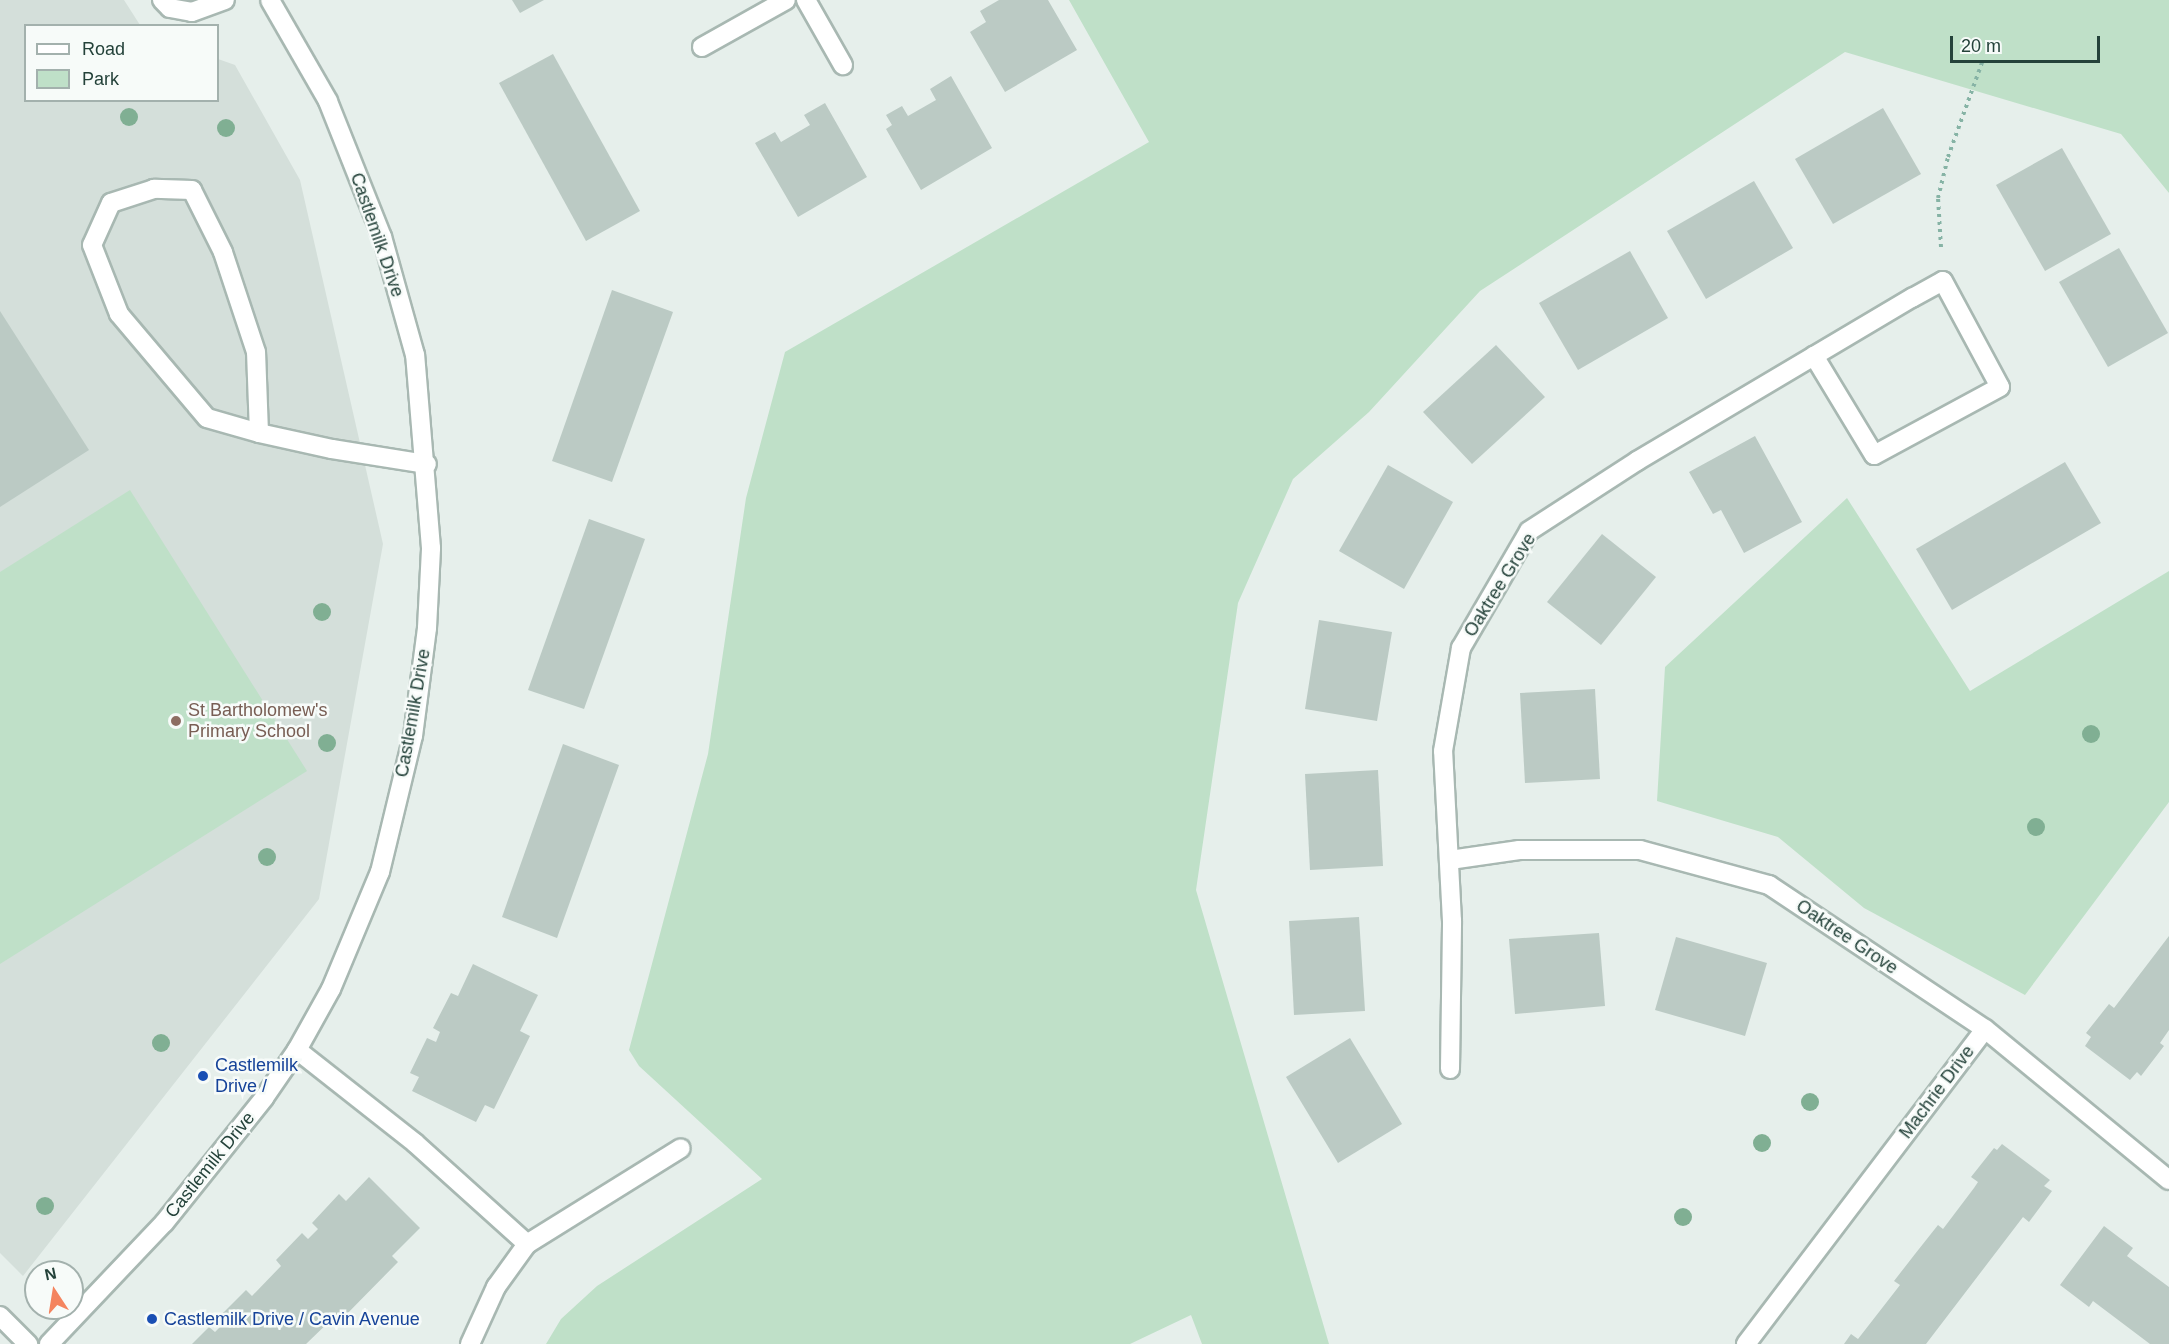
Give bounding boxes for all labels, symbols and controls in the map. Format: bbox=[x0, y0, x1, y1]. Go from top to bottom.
legend bbox=[24, 24, 219, 102]
scale bar bbox=[1953, 24, 2103, 62]
text: 20 m bbox=[1961, 36, 2001, 56]
text: Road bbox=[82, 39, 125, 59]
text: Park bbox=[82, 69, 119, 89]
street label: Castlemilk Drive bbox=[346, 170, 408, 300]
street label: Oaktree Grove bbox=[1460, 529, 1540, 641]
street label: Castlemilk Drive bbox=[391, 647, 435, 779]
place label: St Bartholomew's Primary School bbox=[188, 700, 327, 742]
marker: St Bartholomew's Primary School bbox=[169, 714, 183, 728]
street label: Oaktree Grove bbox=[1792, 895, 1902, 979]
street label: Machrie Drive bbox=[1895, 1041, 1979, 1143]
place label: Castlemilk Drive / bbox=[215, 1055, 298, 1098]
marker: Castlemilk Drive / bbox=[196, 1069, 210, 1083]
street label: Castlemilk Drive bbox=[161, 1108, 259, 1222]
north arrow bbox=[24, 1260, 84, 1320]
text: N bbox=[43, 1264, 58, 1283]
place label: Castlemilk Drive / Cavin Avenue bbox=[164, 1308, 421, 1330]
marker: Castlemilk Drive / Cavin Avenue bbox=[145, 1312, 159, 1326]

